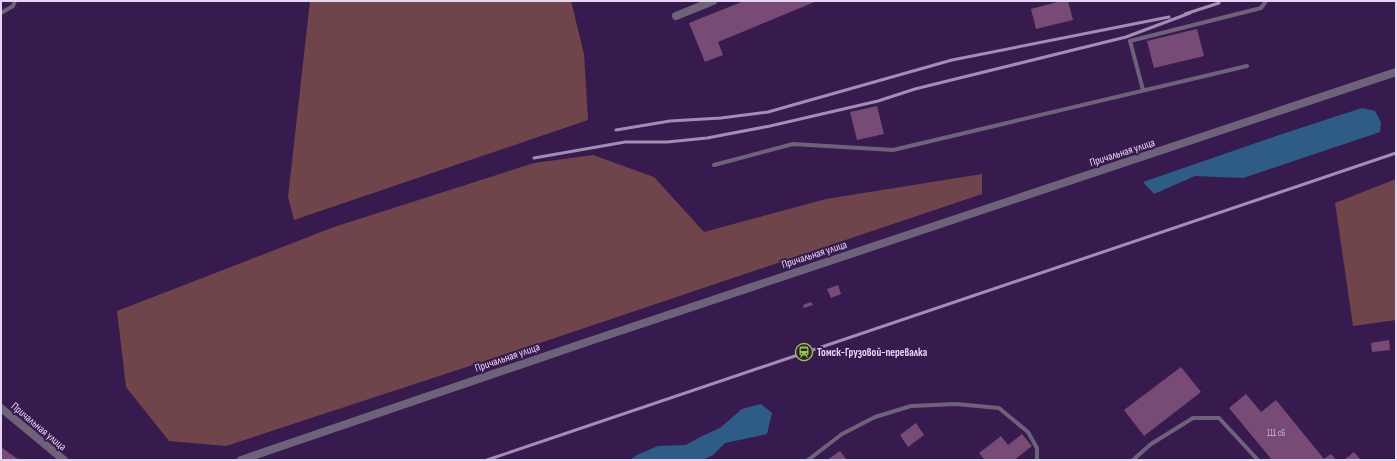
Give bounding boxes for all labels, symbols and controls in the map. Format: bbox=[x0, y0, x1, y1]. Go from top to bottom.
street label: Причальная улица bbox=[1088, 136, 1156, 169]
street label: Причальная улица bbox=[780, 238, 848, 271]
street label: Причальная улица bbox=[473, 340, 541, 375]
station icon: Томск-Грузовой-перевалка bbox=[794, 342, 814, 362]
place label: Томск-Грузовой-перевалка bbox=[817, 346, 928, 359]
street label: Причальная улица bbox=[9, 400, 69, 453]
house number: 111 с6 bbox=[1267, 428, 1285, 439]

